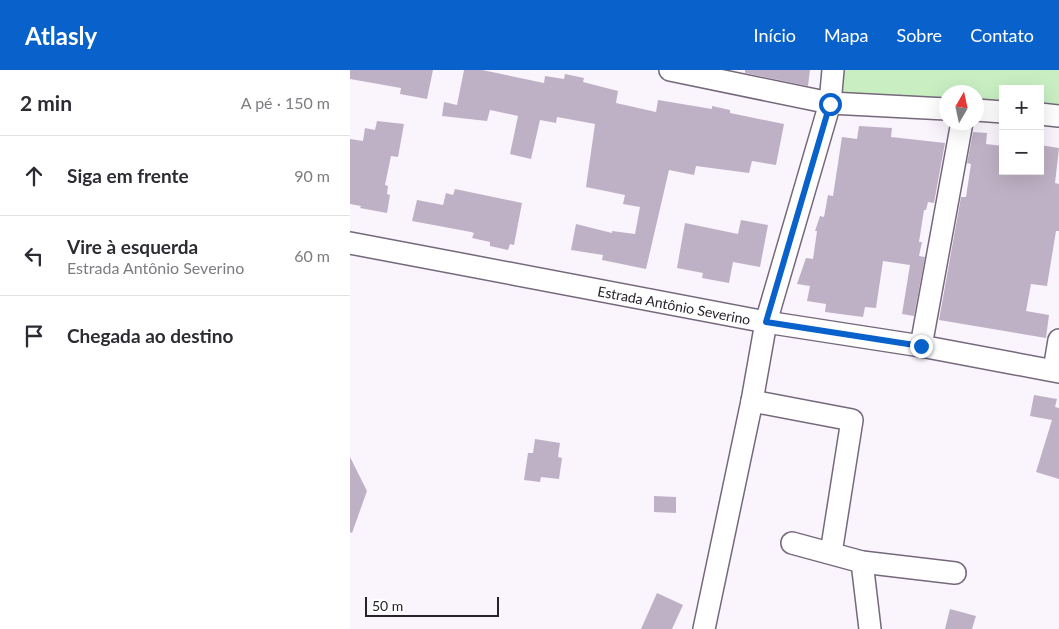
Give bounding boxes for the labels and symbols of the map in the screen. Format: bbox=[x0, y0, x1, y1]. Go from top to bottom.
north arrow bbox=[939, 85, 984, 130]
route start bbox=[819, 93, 842, 116]
street label: Estrada Antônio Severino bbox=[596, 282, 752, 327]
route end bbox=[910, 335, 933, 358]
scale bar bbox=[365, 594, 499, 617]

